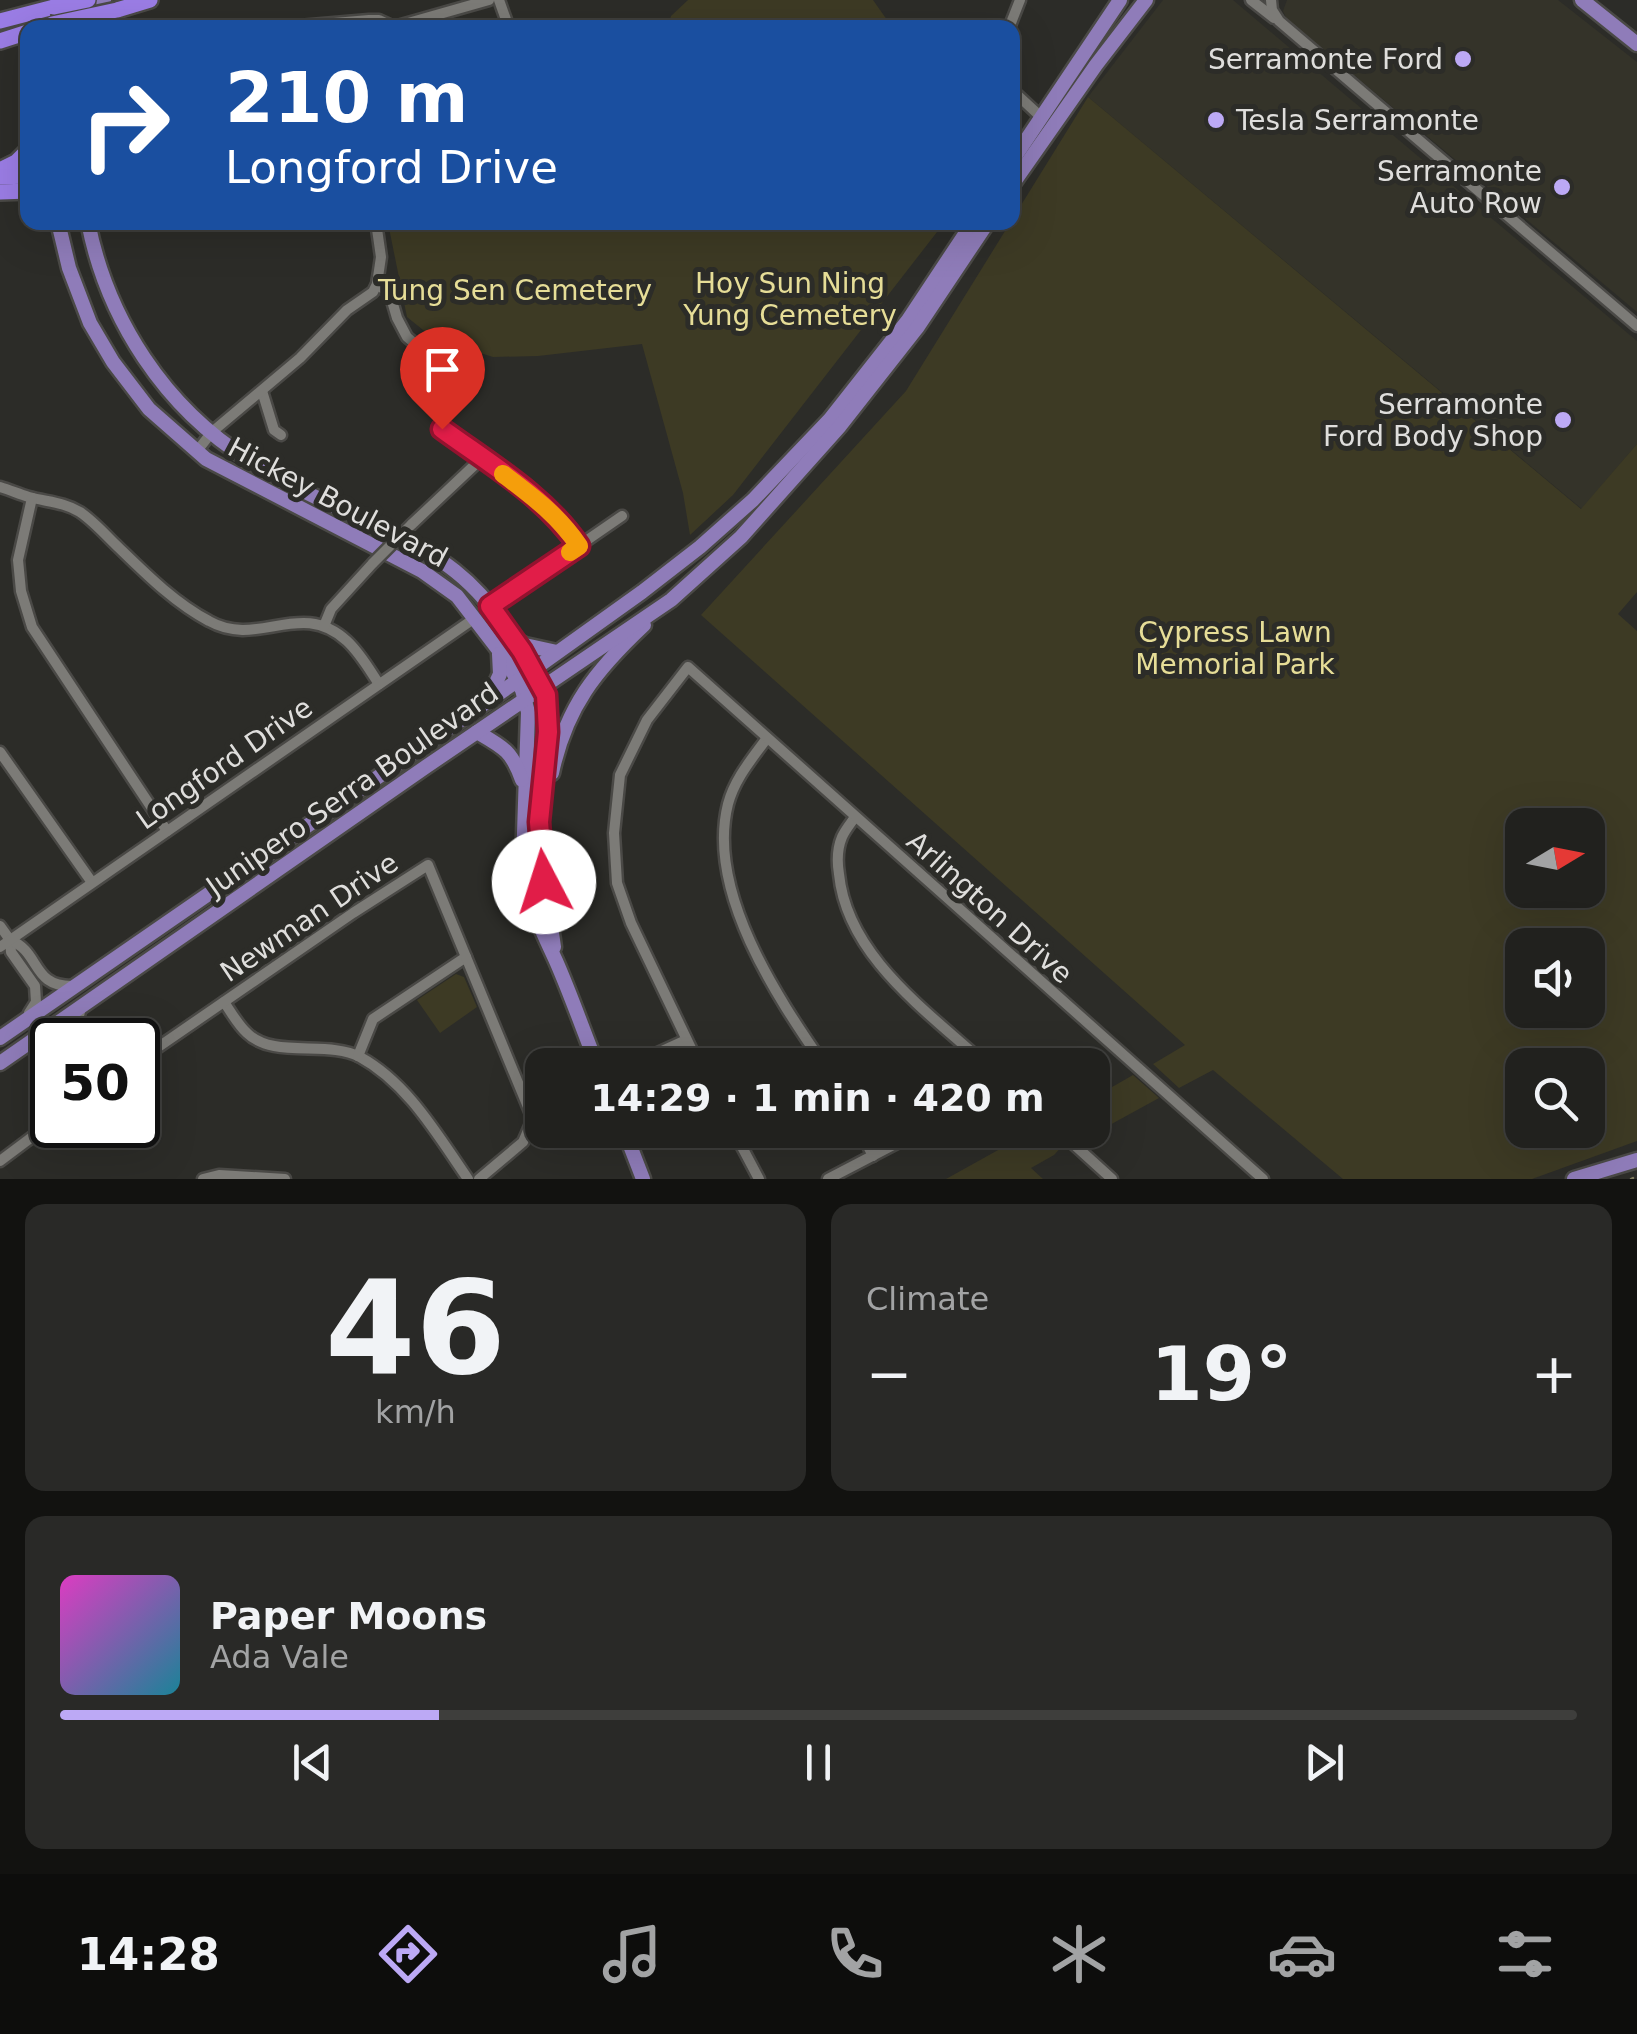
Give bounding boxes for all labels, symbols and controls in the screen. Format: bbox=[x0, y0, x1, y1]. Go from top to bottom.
place label: Serramonte Ford bbox=[1208, 43, 1443, 76]
marker: Serramonte Ford bbox=[1452, 48, 1474, 70]
text: 210 m bbox=[225, 57, 468, 139]
icon: right bbox=[60, 60, 190, 190]
place label: Tesla Serramonte bbox=[1235, 104, 1479, 137]
marker: Tesla Serramonte bbox=[1205, 109, 1227, 131]
text: Longford Drive bbox=[225, 141, 558, 194]
place label: Serramonte Auto Row bbox=[1377, 155, 1542, 220]
marker: Serramonte Auto Row bbox=[1551, 176, 1573, 198]
park label: Hoy Sun Ning Yung Cemetery bbox=[682, 267, 897, 332]
park label: Tung Sen Cemetery bbox=[377, 274, 652, 307]
pin bbox=[400, 327, 485, 430]
icon: arrive bbox=[415, 342, 470, 397]
place label: Serramonte Ford Body Shop bbox=[1323, 388, 1543, 453]
marker: Serramonte Ford Body Shop bbox=[1552, 409, 1574, 431]
street label: Hickey Boulevard bbox=[222, 431, 453, 574]
park label: Cypress Lawn Memorial Park bbox=[1135, 616, 1335, 681]
street label: Junipero Serra Boulevard bbox=[198, 676, 505, 904]
street label: Longford Drive bbox=[130, 691, 319, 836]
north arrow bbox=[1505, 808, 1605, 908]
map controls bbox=[1505, 808, 1605, 1148]
street label: Arlington Drive bbox=[900, 824, 1079, 990]
position arrow bbox=[492, 830, 596, 934]
street label: Newman Drive bbox=[214, 846, 404, 989]
button: sound bbox=[1505, 928, 1605, 1028]
speed limit sign: 50 bbox=[30, 1018, 160, 1148]
button: search bbox=[1505, 1048, 1605, 1148]
text: 14:29 · 1 min · 420 m bbox=[590, 1076, 1045, 1120]
text: 46 bbox=[325, 1252, 506, 1404]
text: Climate bbox=[866, 1280, 989, 1318]
text: 19° bbox=[1151, 1330, 1292, 1418]
text: − bbox=[866, 1342, 912, 1406]
text: + bbox=[1531, 1342, 1577, 1406]
text: km/h bbox=[375, 1393, 456, 1431]
text: Paper Moons bbox=[210, 1594, 487, 1638]
text: Ada Vale bbox=[210, 1638, 349, 1676]
icon: previous bbox=[285, 1735, 340, 1790]
icon: pause bbox=[791, 1735, 846, 1790]
icon: next bbox=[1297, 1735, 1352, 1790]
icon: directions bbox=[373, 1919, 443, 1989]
icon: music bbox=[597, 1919, 667, 1989]
icon: phone bbox=[820, 1919, 890, 1989]
icon: climate bbox=[1044, 1919, 1114, 1989]
icon: car bbox=[1267, 1919, 1337, 1989]
icon: filters bbox=[1490, 1919, 1560, 1989]
text: 14:28 bbox=[77, 1928, 220, 1981]

